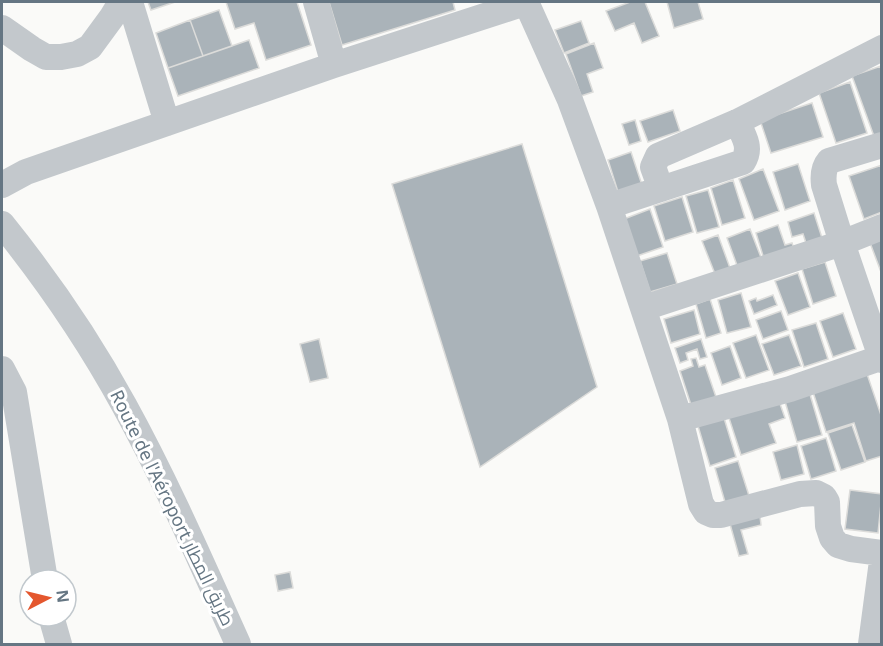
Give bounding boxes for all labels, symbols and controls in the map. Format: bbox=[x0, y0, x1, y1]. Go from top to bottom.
street label: Route de l'Aéroport طريق المطار bbox=[104, 386, 241, 630]
north arrow bbox=[18, 568, 78, 628]
text: N bbox=[51, 588, 75, 604]

